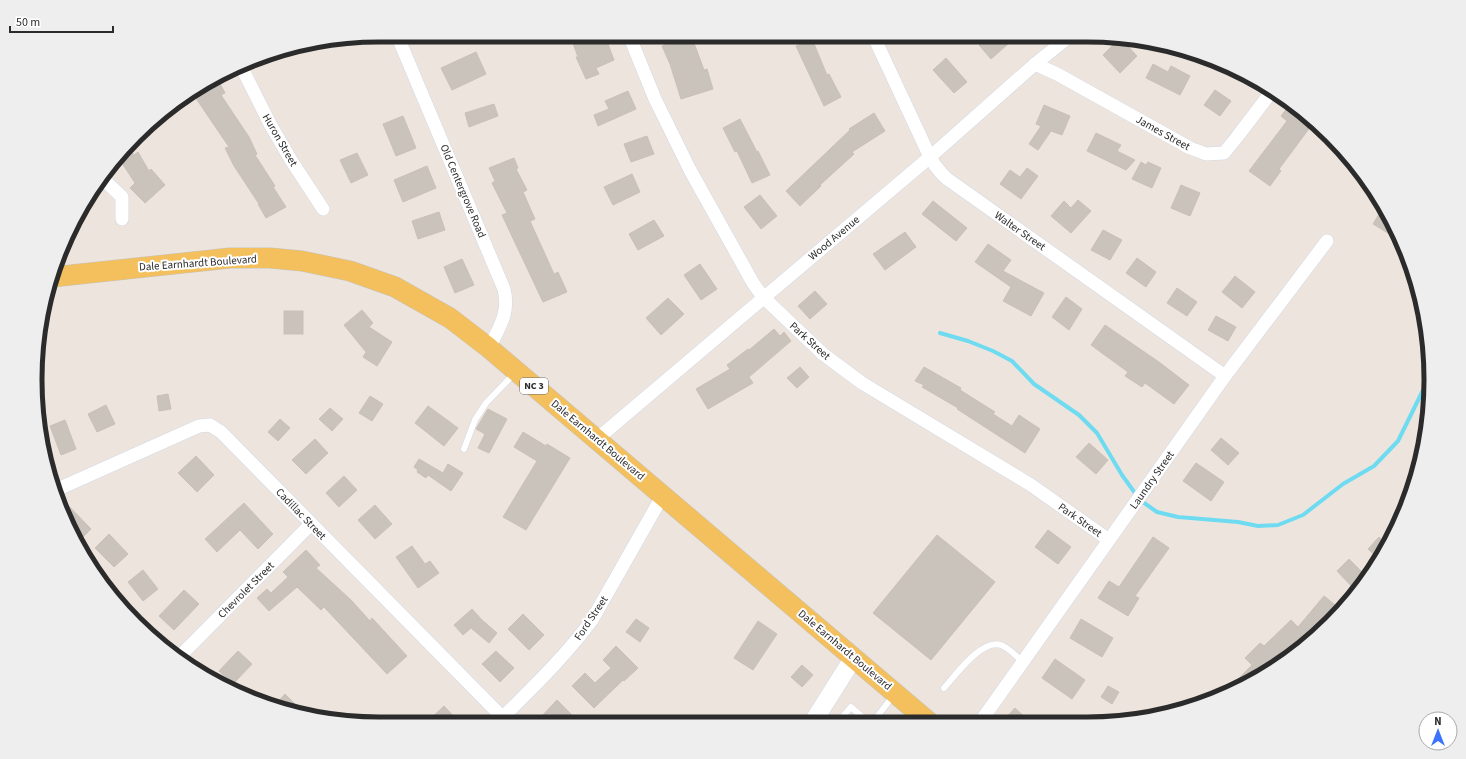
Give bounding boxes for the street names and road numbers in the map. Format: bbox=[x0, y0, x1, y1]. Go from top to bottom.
street label: Huron Street bbox=[259, 111, 301, 169]
street label: James Street bbox=[1133, 112, 1193, 154]
street label: Old Centergrove Road bbox=[436, 142, 490, 240]
street label: Walter Street bbox=[991, 208, 1049, 254]
street label: Wood Avenue bbox=[805, 212, 863, 264]
street label: Dale Earnhardt Boulevard bbox=[139, 251, 257, 275]
street label: Park Street bbox=[786, 319, 834, 364]
road number: NC 3 bbox=[520, 378, 548, 394]
street label: Dale Earnhardt Boulevard bbox=[548, 396, 648, 484]
street label: Laundry Street bbox=[1126, 448, 1178, 512]
street label: Cadillac Street bbox=[272, 485, 330, 543]
street label: Park Street bbox=[1055, 499, 1105, 541]
street label: Chevrolet Street bbox=[214, 558, 278, 622]
street label: Ford Street bbox=[571, 593, 612, 643]
street label: Dale Earnhardt Boulevard bbox=[795, 606, 895, 694]

